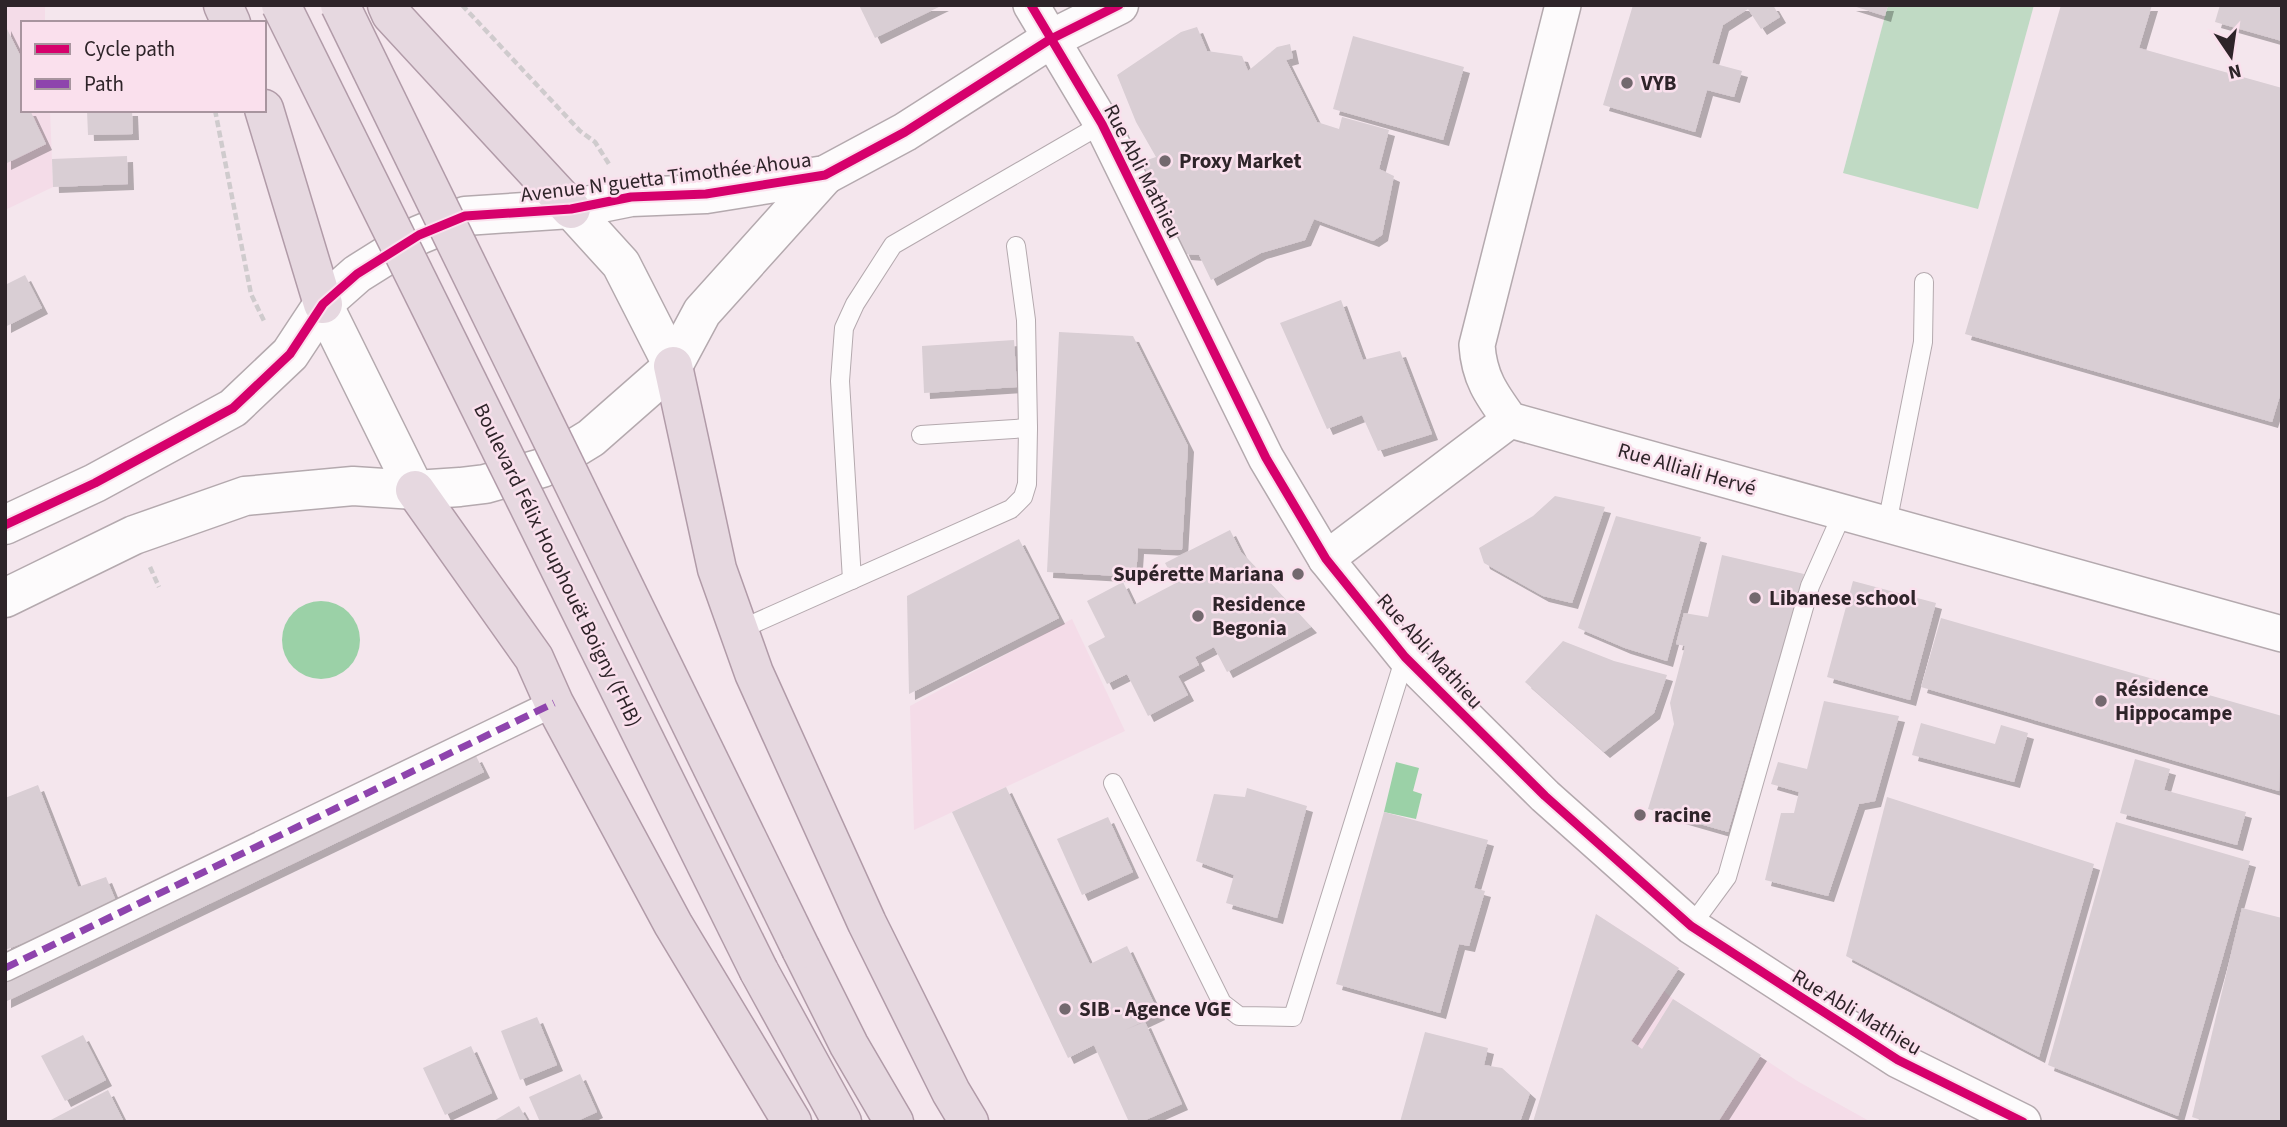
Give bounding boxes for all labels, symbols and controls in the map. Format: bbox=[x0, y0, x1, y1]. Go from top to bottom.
legend bbox=[21, 21, 266, 112]
north arrow bbox=[2196, 21, 2266, 91]
text: Cycle path bbox=[84, 34, 175, 64]
text: N bbox=[2225, 57, 2244, 86]
place label: VYB bbox=[1640, 68, 1677, 98]
text: Path bbox=[84, 69, 124, 99]
marker: VYB bbox=[1619, 75, 1635, 91]
street label: Rue Abli Mathieu bbox=[1096, 99, 1190, 243]
street label: Avenue N'guetta Timothée Ahoua bbox=[519, 144, 813, 210]
place label: Proxy Market bbox=[1179, 146, 1301, 176]
marker: Proxy Market bbox=[1157, 153, 1173, 169]
street label: Boulevard Félix Houphouët Boigny (FHB) bbox=[466, 398, 650, 732]
street label: Rue Alliali Hervé bbox=[1614, 435, 1760, 503]
place label: Supérette Mariana bbox=[1113, 559, 1284, 589]
marker: Supérette Mariana bbox=[1290, 566, 1306, 582]
place label: Libanese school bbox=[1769, 583, 1916, 613]
street label: Rue Abli Mathieu bbox=[1370, 586, 1490, 716]
place label: Residence Begonia bbox=[1212, 589, 1306, 643]
marker: Libanese school bbox=[1747, 590, 1763, 606]
marker: Residence Begonia bbox=[1190, 608, 1206, 624]
place label: Résidence Hippocampe bbox=[2115, 674, 2232, 728]
marker: Résidence Hippocampe bbox=[2093, 693, 2109, 709]
place label: racine bbox=[1654, 800, 1711, 830]
marker: racine bbox=[1632, 807, 1648, 823]
street label: Rue Abli Mathieu bbox=[1786, 961, 1928, 1063]
place label: SIB - Agence VGE bbox=[1079, 994, 1232, 1024]
marker: SIB - Agence VGE bbox=[1057, 1001, 1073, 1017]

